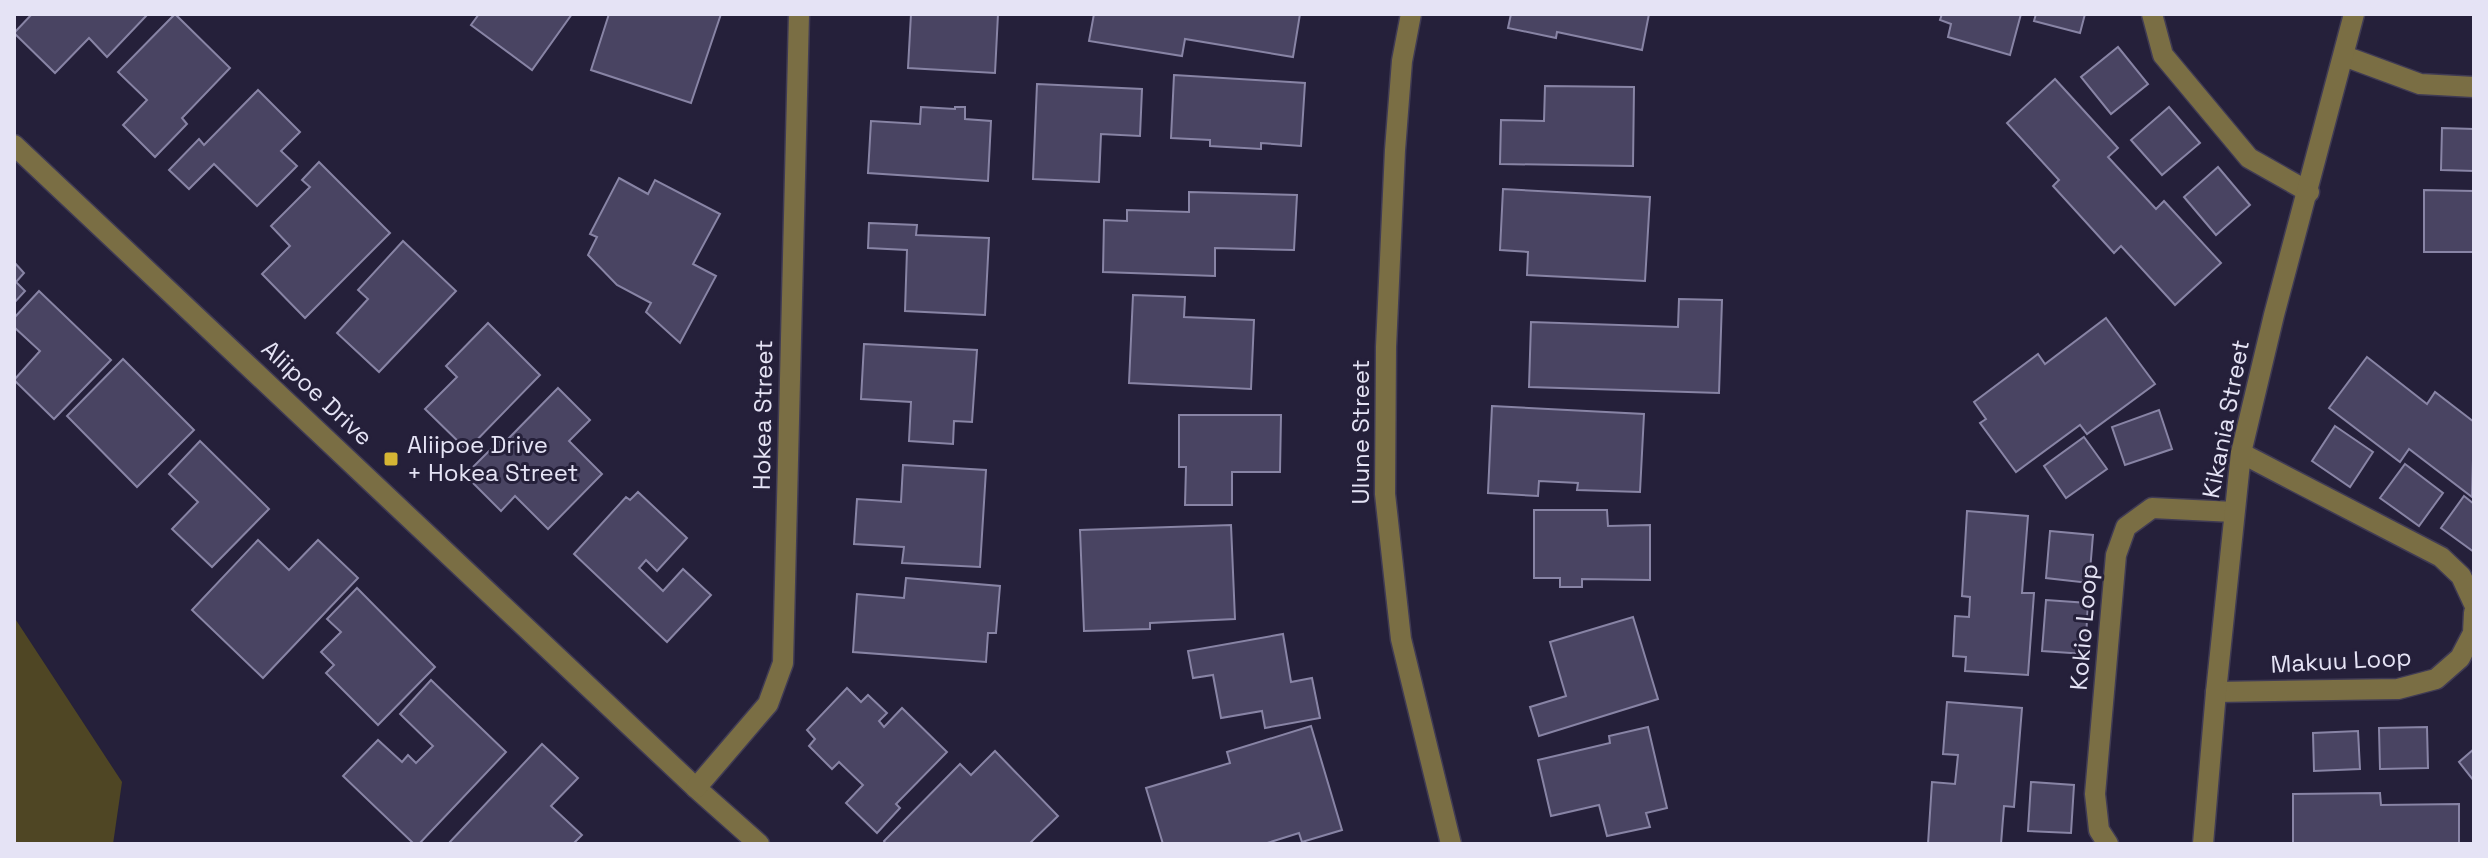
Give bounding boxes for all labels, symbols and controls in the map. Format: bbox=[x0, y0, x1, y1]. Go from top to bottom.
street label: Aliipoe Drive bbox=[255, 333, 379, 452]
street label: Kikania Street bbox=[2195, 337, 2256, 501]
street label: Hokea Street bbox=[746, 340, 779, 490]
street label: Ulune Street bbox=[1345, 360, 1376, 504]
place label: Aliipoe Drive + Hokea Street bbox=[407, 429, 578, 488]
marker: Aliipoe Drive + Hokea Street bbox=[382, 450, 400, 468]
street label: Kokio Loop bbox=[2063, 562, 2104, 692]
street label: Makuu Loop bbox=[2270, 641, 2412, 680]

